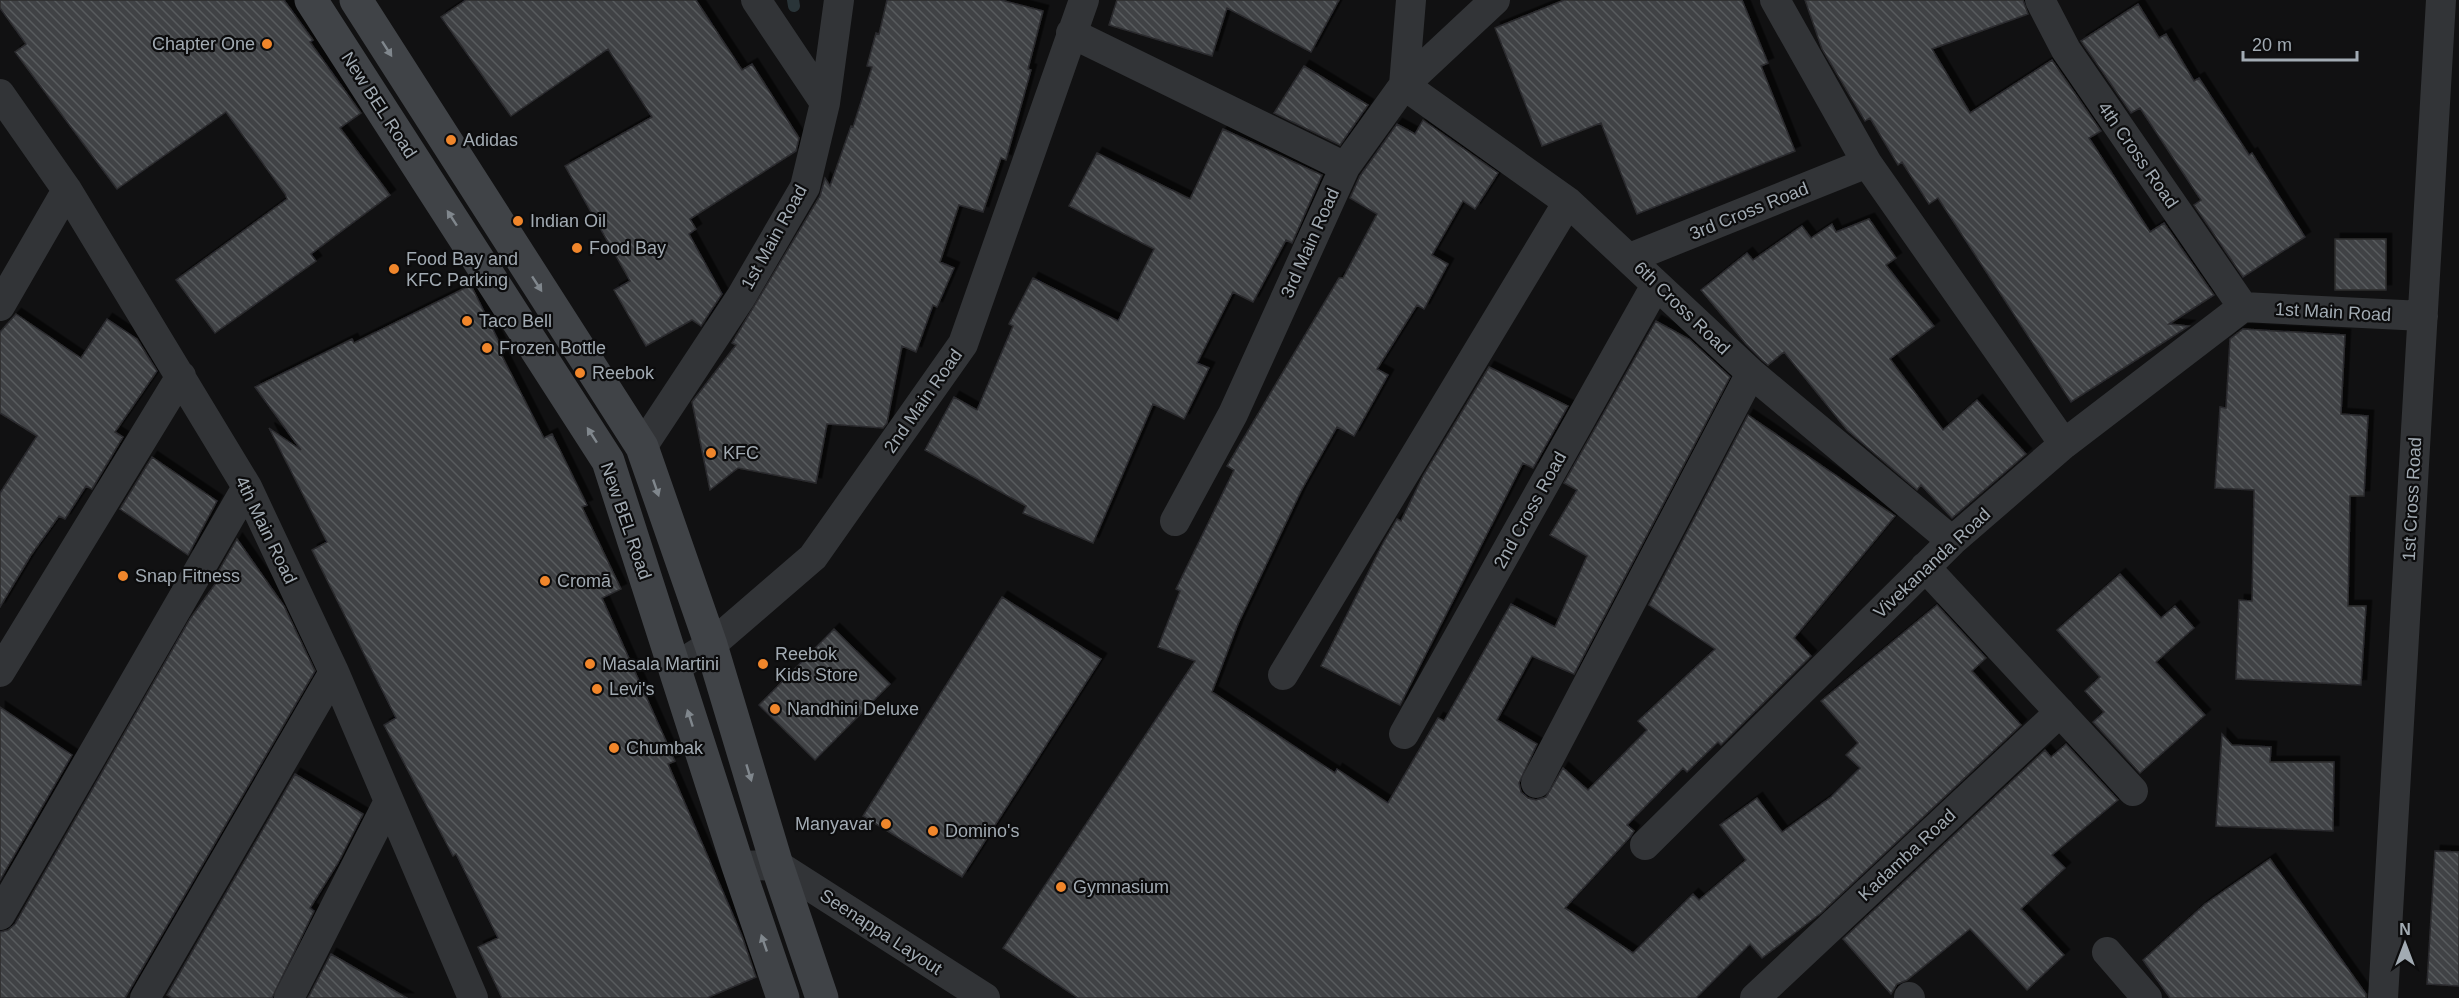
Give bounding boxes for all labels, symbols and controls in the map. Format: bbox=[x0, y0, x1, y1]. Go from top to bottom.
scale bar bbox=[2243, 24, 2357, 62]
place label: Chapter One bbox=[152, 34, 255, 54]
text: 20 m bbox=[2252, 35, 2292, 55]
marker: Chapter One bbox=[260, 37, 274, 51]
one-way arrow bbox=[381, 41, 392, 57]
street label: New BEL Road bbox=[337, 48, 421, 162]
street label: 4th Cross Road bbox=[2094, 98, 2182, 212]
place label: Adidas bbox=[463, 130, 518, 150]
marker: Adidas bbox=[444, 133, 458, 147]
street label: 3rd Cross Road bbox=[1687, 178, 1811, 244]
street label: 1st Main Road bbox=[737, 181, 811, 293]
street label: 3rd Main Road bbox=[1277, 185, 1343, 301]
one-way arrow bbox=[446, 210, 457, 227]
place label: Indian Oil bbox=[530, 211, 606, 231]
marker: Indian Oil bbox=[511, 214, 525, 228]
place label: Food Bay bbox=[589, 238, 666, 258]
marker: Food Bay bbox=[570, 241, 584, 255]
place label: Food Bay and KFC Parking bbox=[406, 249, 518, 290]
street label: 6th Cross Road bbox=[1630, 257, 1734, 359]
marker: Food Bay and KFC Parking bbox=[387, 262, 401, 276]
one-way arrow bbox=[532, 276, 543, 293]
street label: 1st Main Road bbox=[2275, 299, 2391, 325]
place label: Taco Bell bbox=[479, 311, 552, 331]
marker: Taco Bell bbox=[460, 314, 474, 328]
place label: Frozen Bottle bbox=[499, 338, 606, 358]
marker: Frozen Bottle bbox=[480, 341, 494, 355]
street label: 2nd Main Road bbox=[880, 345, 966, 457]
place label: Reebok bbox=[592, 363, 655, 383]
marker: Reebok bbox=[573, 366, 587, 380]
one-way arrow bbox=[586, 427, 597, 443]
street label: 1st Cross Road bbox=[2399, 437, 2425, 561]
place label: KFC bbox=[723, 443, 759, 463]
marker: KFC bbox=[704, 446, 718, 460]
street label: 2nd Cross Road bbox=[1490, 448, 1570, 572]
street label: New BEL Road bbox=[597, 460, 655, 582]
street label: 4th Main Road bbox=[231, 473, 301, 587]
one-way arrow bbox=[651, 480, 661, 498]
street label: Vivekananda Road bbox=[1870, 504, 1994, 622]
place label: Snap Fitness bbox=[135, 566, 240, 586]
marker: Snap Fitness bbox=[116, 569, 130, 583]
place label: Cromā bbox=[557, 571, 612, 591]
marker: Cromā bbox=[538, 574, 552, 588]
place label: Reebok Kids Store bbox=[775, 644, 858, 685]
place label: Masala Martini bbox=[602, 654, 719, 674]
marker: Masala Martini bbox=[583, 657, 597, 671]
marker: Reebok Kids Store bbox=[756, 657, 770, 671]
place label: Levi's bbox=[609, 679, 654, 699]
marker: Levi's bbox=[590, 682, 604, 696]
place label: Nandhini Deluxe bbox=[787, 699, 919, 719]
marker: Nandhini Deluxe bbox=[768, 702, 782, 716]
one-way arrow bbox=[685, 709, 694, 727]
place label: Chumbak bbox=[626, 738, 704, 758]
marker: Chumbak bbox=[607, 741, 621, 755]
one-way arrow bbox=[745, 765, 754, 783]
street label: Kadamba Road bbox=[1854, 805, 1960, 905]
place label: Manyavar bbox=[795, 814, 874, 834]
marker: Manyavar bbox=[879, 817, 893, 831]
place label: Domino's bbox=[945, 821, 1019, 841]
marker: Domino's bbox=[926, 824, 940, 838]
place label: Gymnasium bbox=[1073, 877, 1169, 897]
marker: Gymnasium bbox=[1054, 880, 1068, 894]
street label: Seenappa Layout bbox=[816, 885, 946, 979]
north arrow bbox=[2375, 914, 2435, 974]
text: N bbox=[2399, 921, 2411, 938]
one-way arrow bbox=[759, 934, 769, 952]

